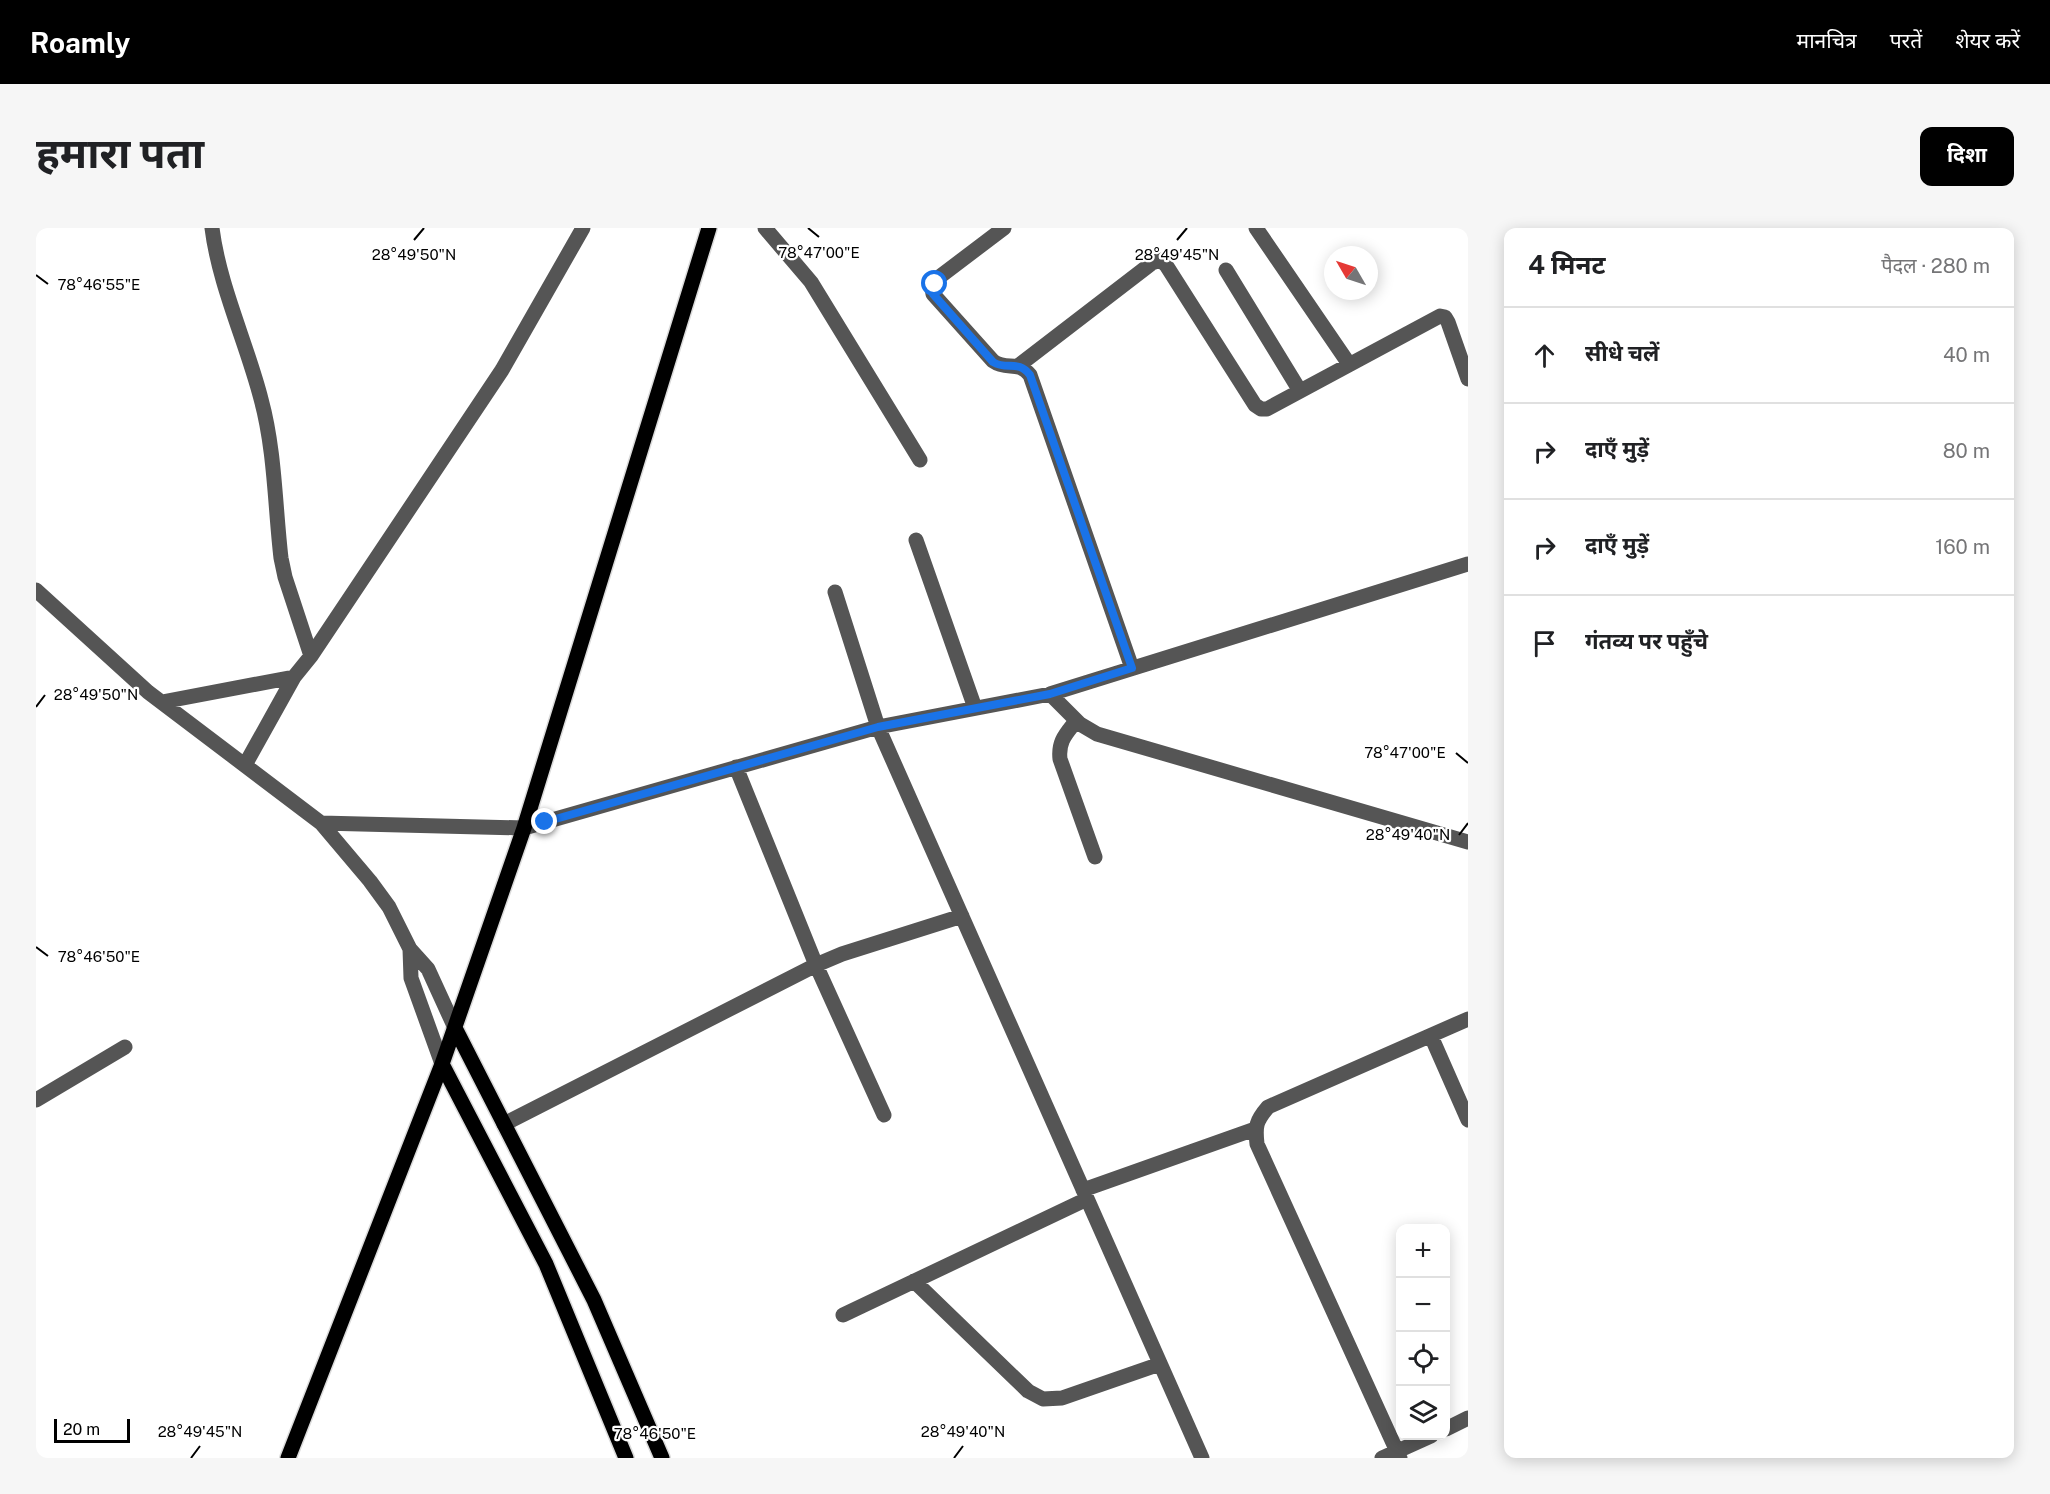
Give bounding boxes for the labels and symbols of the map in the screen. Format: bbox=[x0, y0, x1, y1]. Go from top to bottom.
text: 78°47'00"E bbox=[778, 244, 860, 261]
text: 28°49'50"N bbox=[372, 246, 456, 263]
text: 28°49'45"N bbox=[1135, 246, 1219, 263]
north arrow bbox=[1324, 246, 1378, 300]
route start bbox=[921, 270, 947, 296]
text: 78°46'55"E bbox=[58, 276, 140, 293]
text: 28°49'50"N bbox=[54, 686, 138, 703]
text: 78°47'00"E bbox=[1364, 744, 1446, 761]
route end bbox=[531, 808, 557, 834]
text: 28°49'40"N bbox=[1366, 826, 1450, 843]
text: 78°46'50"E bbox=[58, 948, 140, 965]
scale bar bbox=[54, 1416, 130, 1444]
text: 28°49'45"N bbox=[158, 1423, 242, 1440]
text: 28°49'40"N bbox=[921, 1423, 1005, 1440]
text: 78°46'50"E bbox=[614, 1425, 696, 1442]

